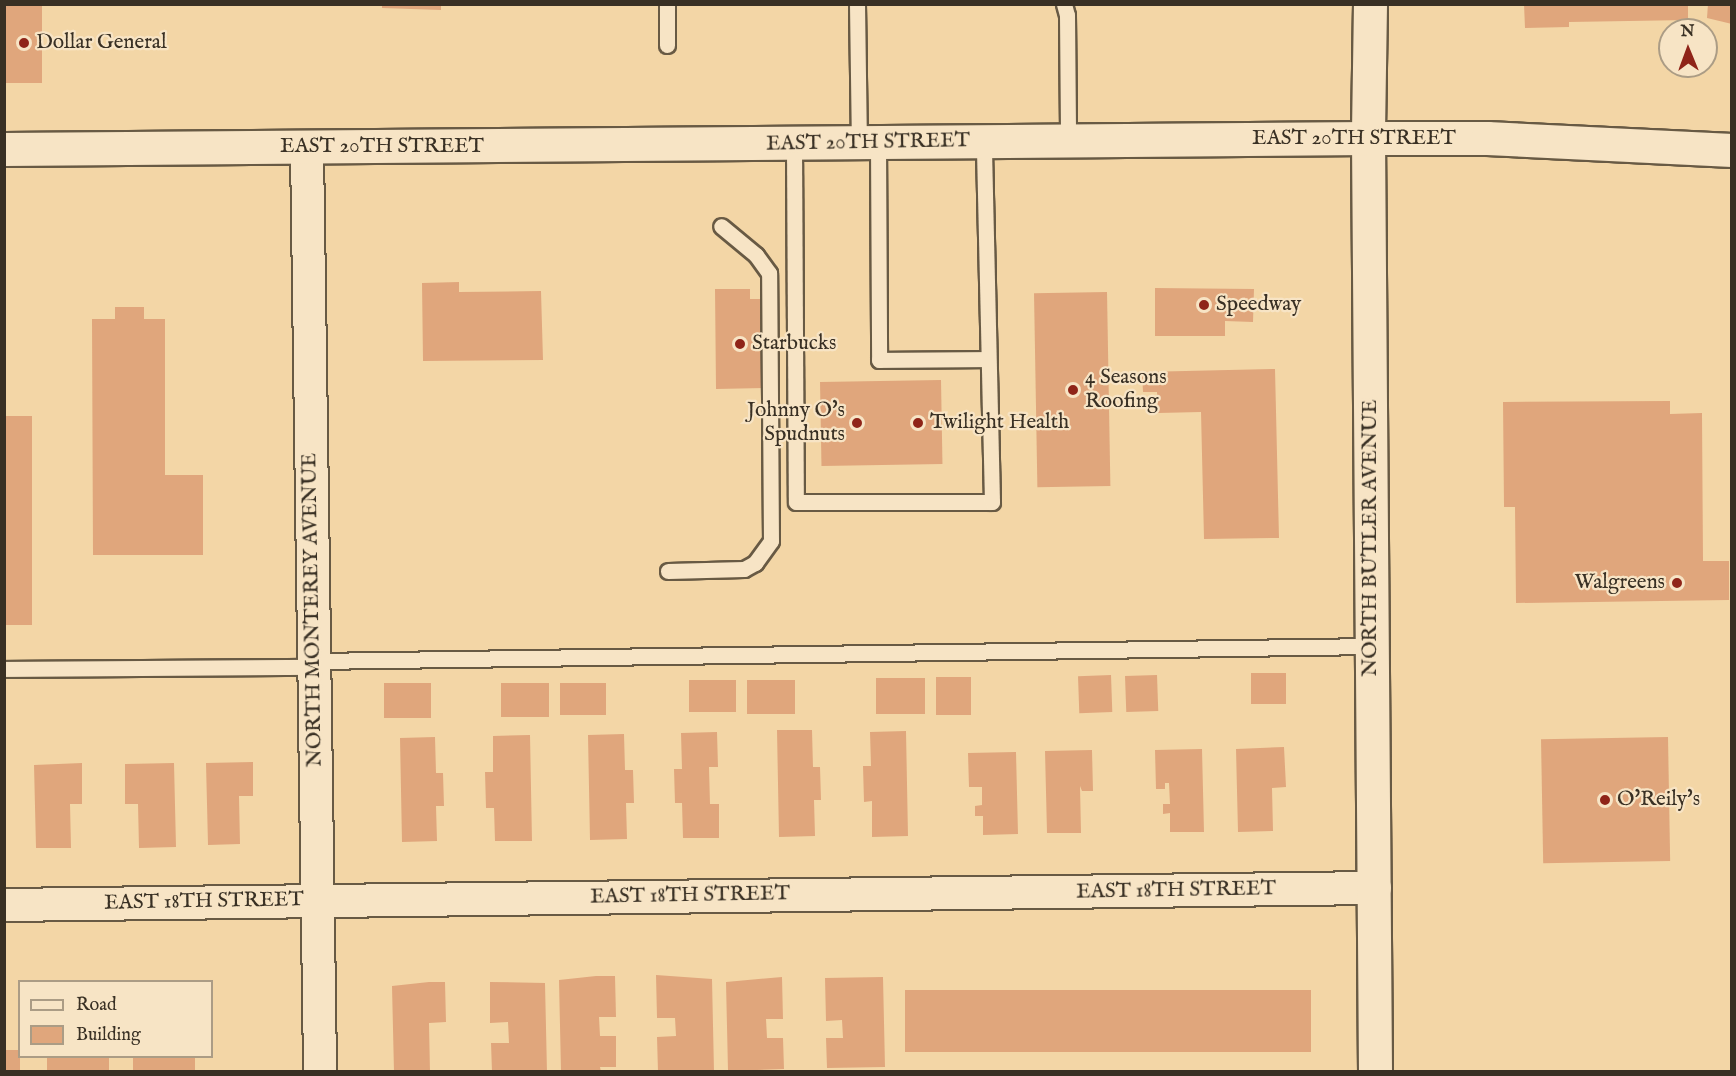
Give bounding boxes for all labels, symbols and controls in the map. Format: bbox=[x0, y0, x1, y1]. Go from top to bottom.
north arrow bbox=[1658, 18, 1718, 78]
text: N bbox=[1681, 22, 1695, 42]
place label: Dollar General bbox=[36, 30, 167, 56]
marker: Dollar General bbox=[17, 36, 31, 50]
street label: EAST 20TH STREET bbox=[1252, 126, 1456, 152]
street label: EAST 20TH STREET bbox=[766, 129, 970, 157]
street label: EAST 20TH STREET bbox=[280, 134, 484, 160]
place label: Speedway bbox=[1216, 292, 1301, 318]
marker: Speedway bbox=[1197, 298, 1211, 312]
place label: Starbucks bbox=[752, 331, 836, 357]
marker: Starbucks bbox=[733, 337, 747, 351]
place label: 4 Seasons Roofing bbox=[1085, 365, 1167, 415]
marker: 4 Seasons Roofing bbox=[1066, 383, 1080, 397]
place label: Johnny O's Spudnuts bbox=[747, 398, 845, 448]
street label: NORTH BUTLER AVENUE bbox=[1358, 399, 1384, 677]
place label: Twilight Health bbox=[930, 410, 1069, 436]
marker: Johnny O's Spudnuts bbox=[850, 416, 864, 430]
marker: Twilight Health bbox=[911, 416, 925, 430]
street label: NORTH MONTEREY AVENUE bbox=[298, 453, 328, 767]
place label: Walgreens bbox=[1575, 570, 1665, 596]
marker: Walgreens bbox=[1670, 576, 1684, 590]
place label: O'Reily's bbox=[1617, 787, 1700, 813]
marker: O'Reily's bbox=[1598, 793, 1612, 807]
street label: EAST 18TH STREET bbox=[1076, 877, 1276, 905]
street label: EAST 18TH STREET bbox=[590, 882, 790, 910]
street label: EAST 18TH STREET bbox=[104, 888, 304, 916]
legend bbox=[18, 980, 213, 1058]
text: Road bbox=[76, 994, 117, 1017]
text: Building bbox=[76, 1024, 141, 1047]

